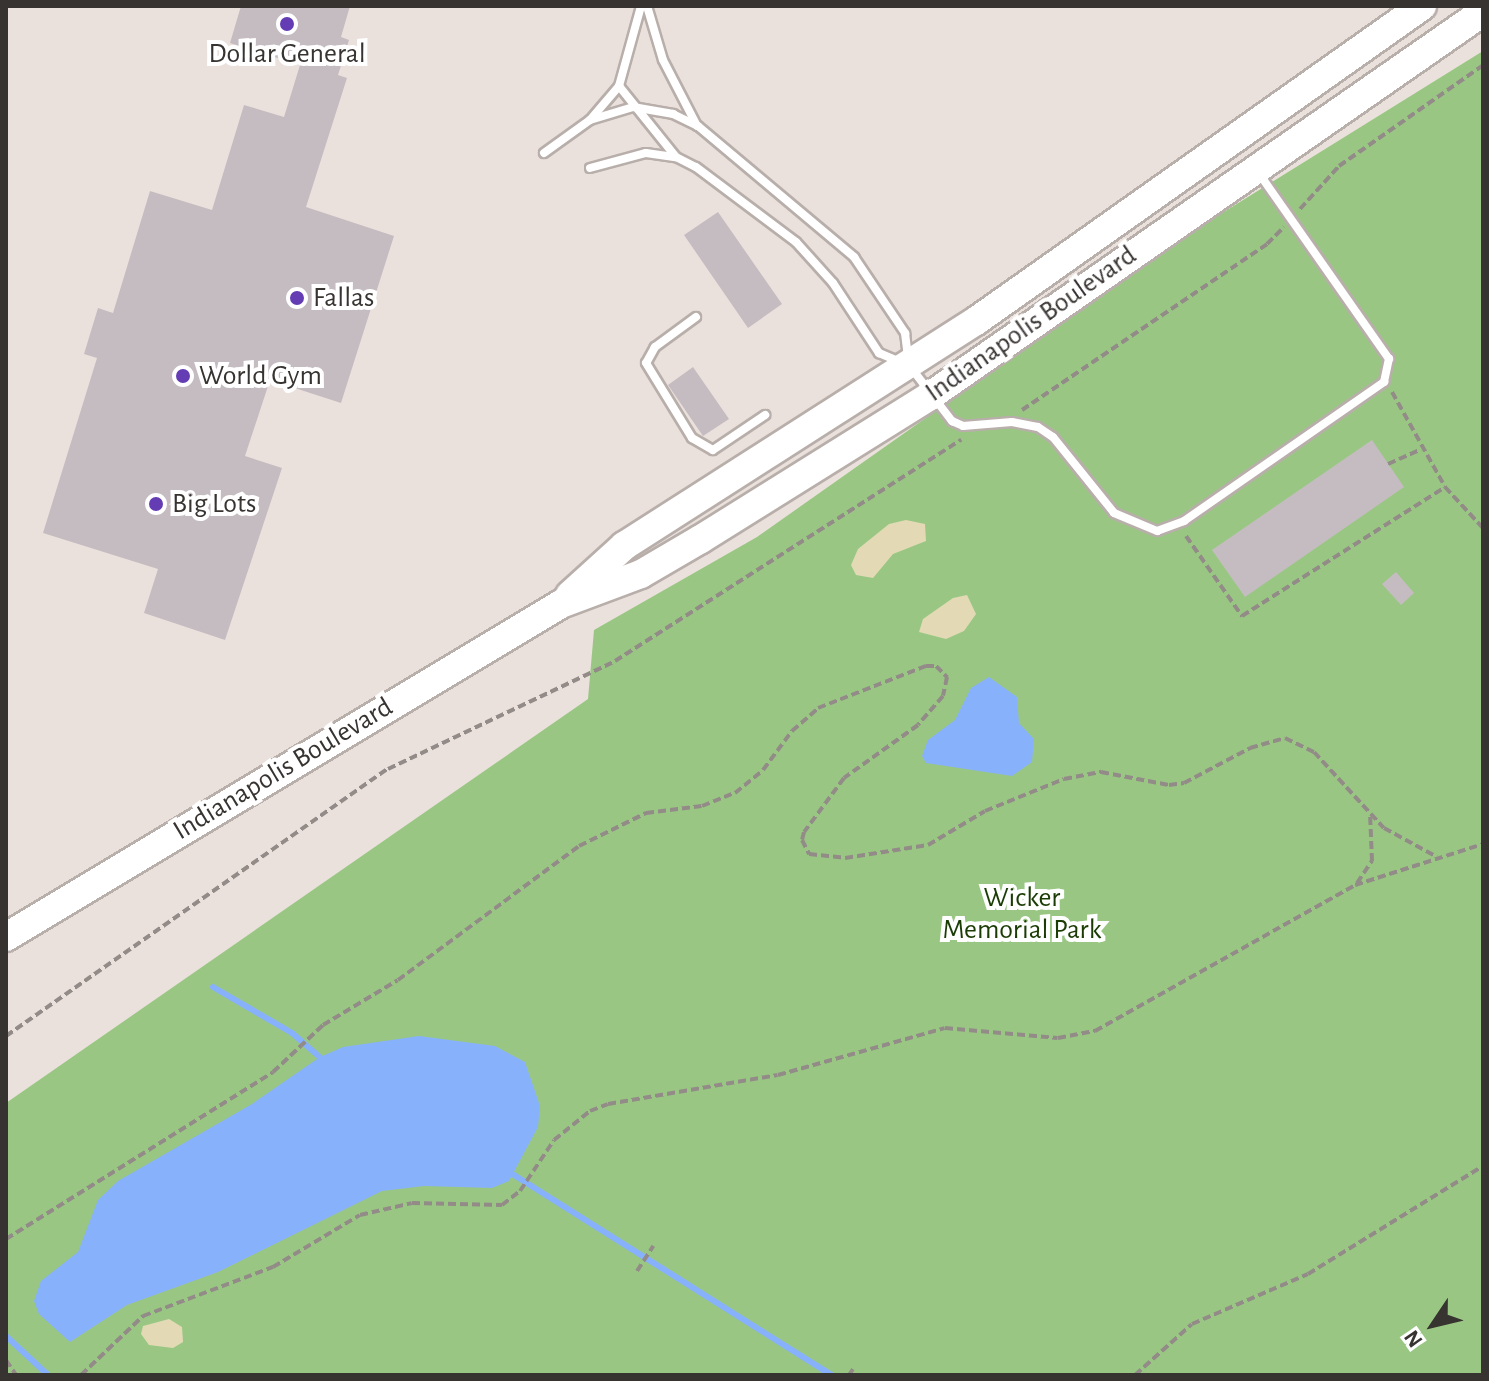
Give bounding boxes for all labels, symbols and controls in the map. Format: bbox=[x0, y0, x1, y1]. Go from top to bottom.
marker: Dollar General bbox=[278, 15, 296, 33]
place label: Dollar General bbox=[208, 37, 366, 71]
street label: Indianapolis Boulevard bbox=[919, 239, 1143, 409]
place label: Fallas bbox=[313, 281, 374, 315]
marker: Fallas bbox=[288, 289, 306, 307]
place label: World Gym bbox=[199, 359, 322, 393]
marker: World Gym bbox=[174, 367, 192, 385]
place label: Big Lots bbox=[172, 487, 256, 521]
marker: Big Lots bbox=[147, 495, 165, 513]
street label: Indianapolis Boulevard bbox=[167, 690, 399, 848]
park label: Wicker Memorial Park bbox=[943, 881, 1101, 947]
north arrow bbox=[1393, 1285, 1473, 1365]
text: N bbox=[1400, 1326, 1427, 1351]

